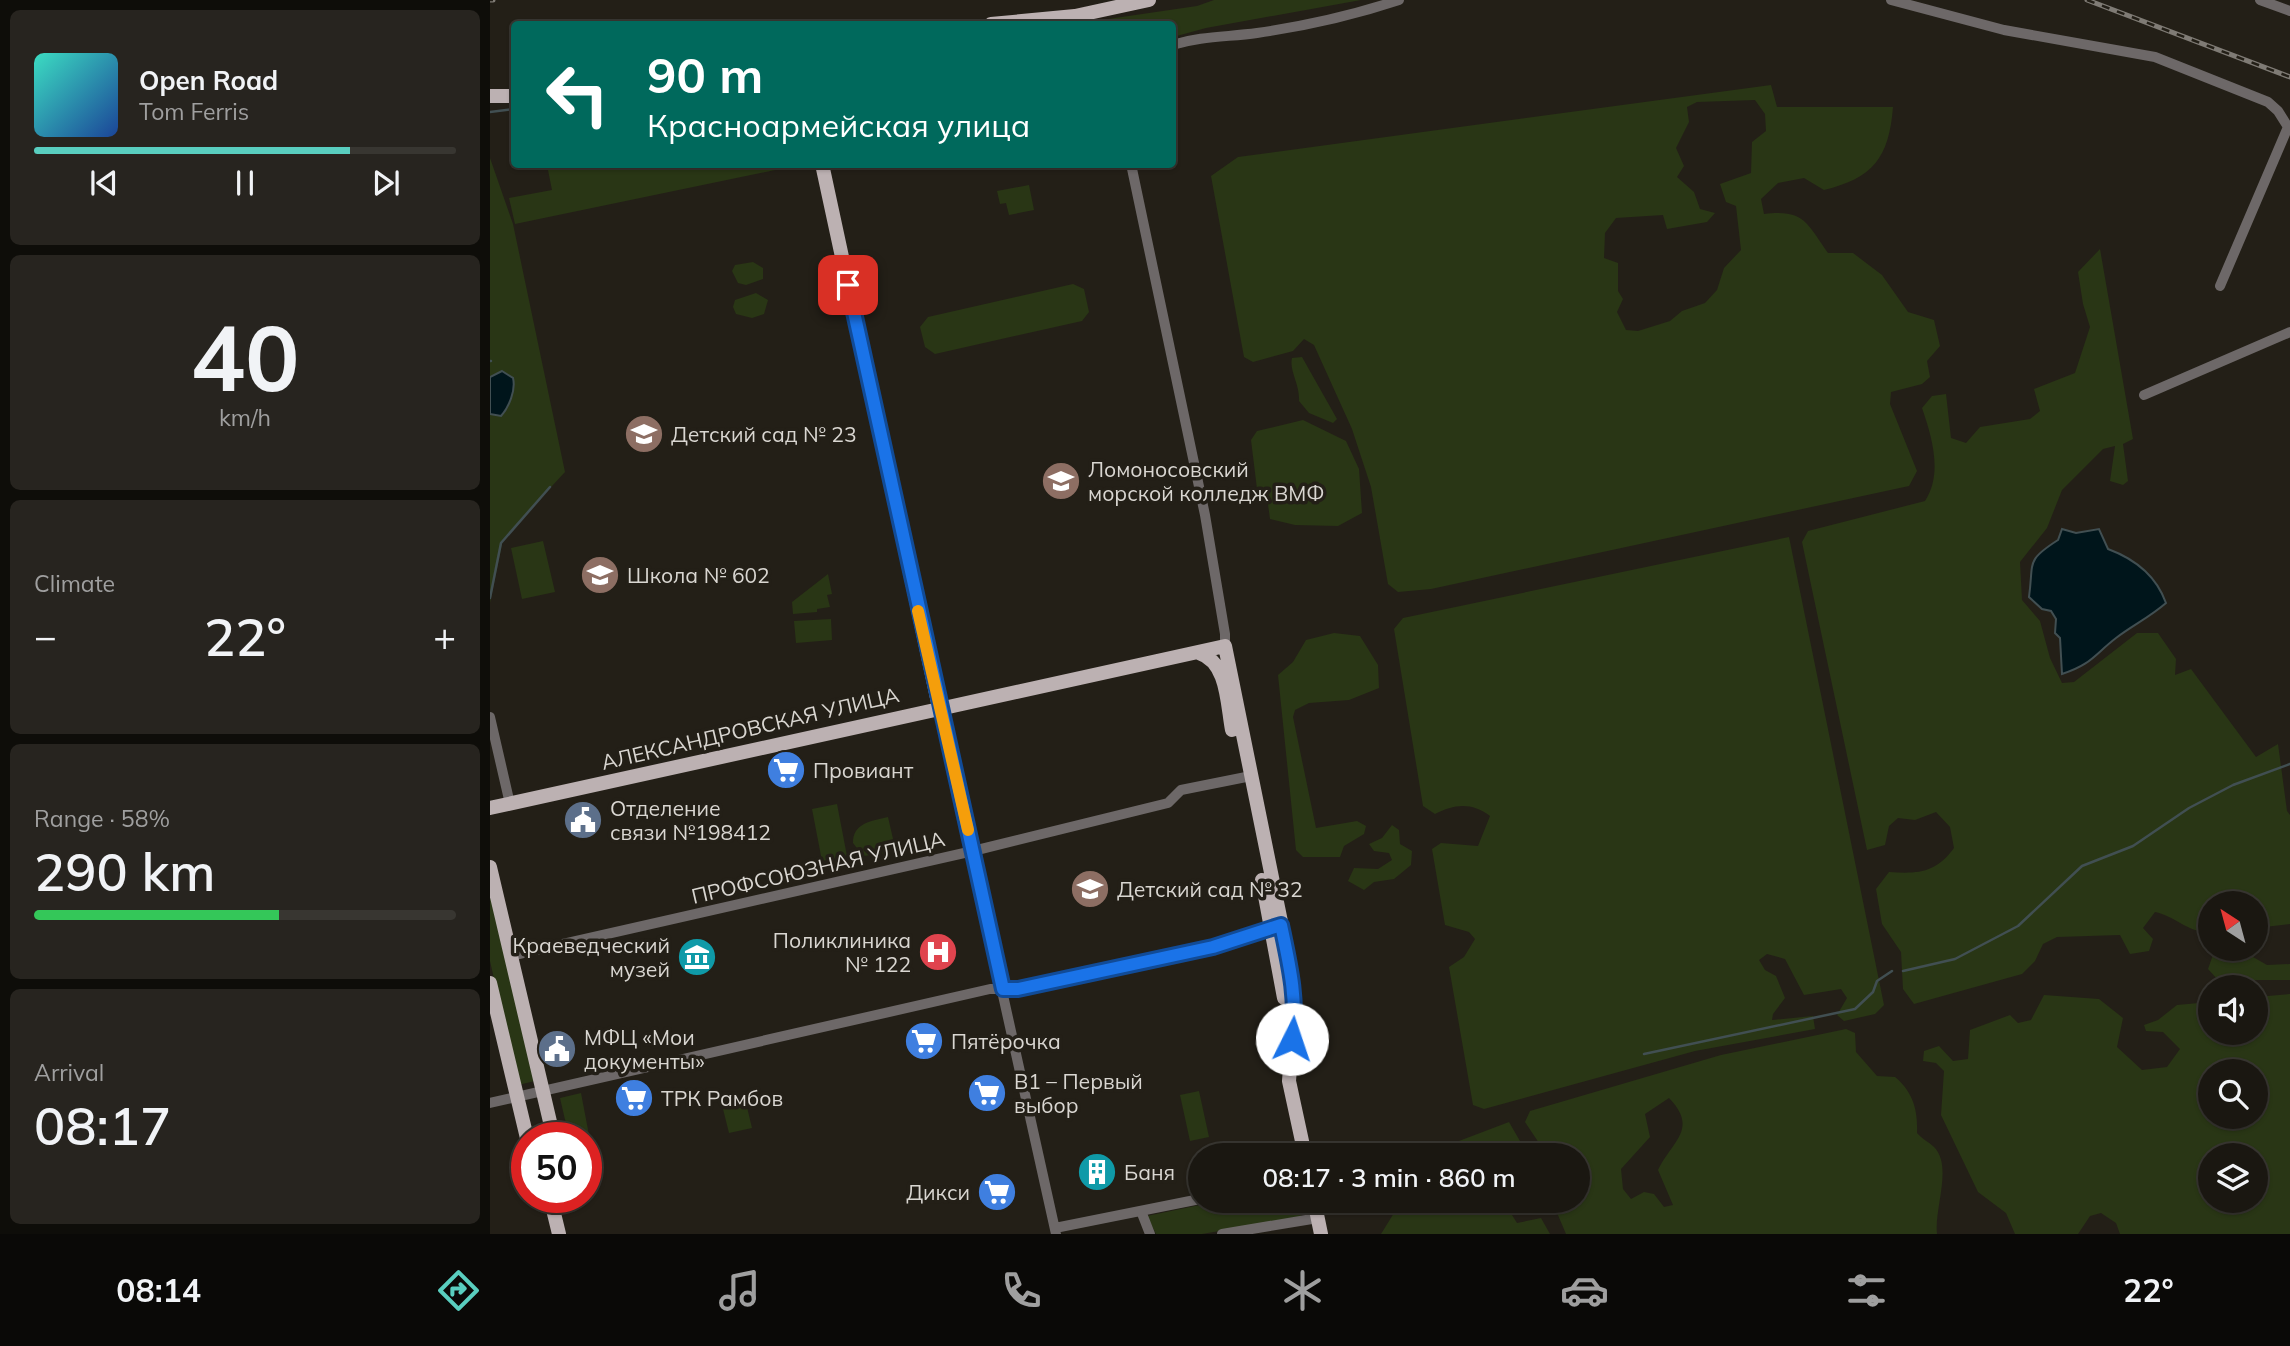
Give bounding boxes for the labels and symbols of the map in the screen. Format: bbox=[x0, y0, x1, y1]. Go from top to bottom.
pin bbox=[818, 255, 878, 315]
school or university icon: Детский сад № 23 bbox=[623, 413, 665, 455]
place label: Детский сад № 23 bbox=[671, 421, 857, 447]
place label: Ломоносовский морской колледж ВМФ bbox=[1088, 456, 1325, 506]
school or university icon: Ломоносовский морской колледж ВМФ bbox=[1040, 460, 1082, 502]
school or university icon: Школа № 602 bbox=[579, 554, 621, 596]
place label: Школа № 602 bbox=[627, 562, 770, 588]
street label: АЛЕКСАНДРОВСКАЯ УЛИЦА bbox=[599, 681, 902, 775]
supermarket icon: Провиант bbox=[765, 749, 807, 791]
place label: Провиант bbox=[813, 757, 914, 783]
place label: Отделение связи №198412 bbox=[610, 795, 771, 845]
public building icon: Отделение связи №198412 bbox=[562, 799, 604, 841]
street label: ПРОФСОЮЗНАЯ УЛИЦА bbox=[689, 825, 948, 909]
school or university icon: Детский сад № 32 bbox=[1069, 868, 1111, 910]
place label: Детский сад № 32 bbox=[1117, 876, 1303, 902]
north arrow bbox=[2198, 891, 2268, 961]
place label: Поликлиника № 122 bbox=[773, 927, 911, 977]
hospital icon: Поликлиника № 122 bbox=[917, 931, 959, 973]
place label: Краеведческий музей bbox=[512, 932, 670, 982]
museum icon: Краеведческий музей bbox=[676, 936, 718, 978]
position arrow bbox=[1255, 1002, 1329, 1076]
supermarket icon: Пятёрочка bbox=[903, 1020, 945, 1062]
place label: МФЦ «Мои документы» bbox=[584, 1024, 704, 1074]
public building icon: МФЦ «Мои документы» bbox=[536, 1028, 578, 1070]
place label: Пятёрочка bbox=[951, 1028, 1061, 1054]
place label: В1 – Первый выбор bbox=[1014, 1068, 1143, 1118]
supermarket icon: В1 – Первый выбор bbox=[966, 1072, 1008, 1114]
supermarket icon: ТРК Рамбов bbox=[613, 1077, 655, 1119]
place label: ТРК Рамбов bbox=[661, 1085, 783, 1111]
speed limit sign: 50 bbox=[511, 1122, 602, 1213]
building icon: Баня bbox=[1076, 1151, 1118, 1193]
place label: Баня bbox=[1124, 1159, 1175, 1185]
supermarket icon: Дикси bbox=[976, 1171, 1018, 1213]
place label: Дикси bbox=[906, 1179, 970, 1205]

